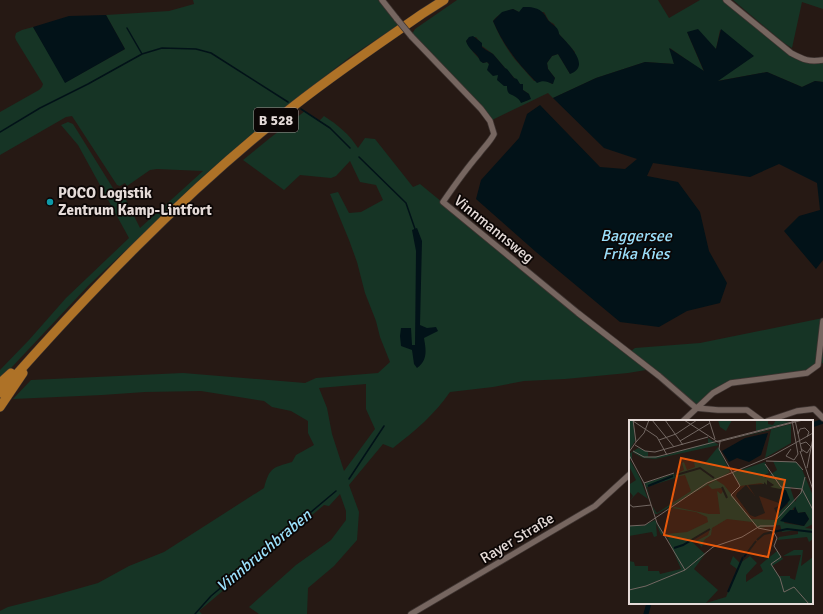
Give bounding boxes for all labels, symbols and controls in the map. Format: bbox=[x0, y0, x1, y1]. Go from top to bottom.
road number: B 528 bbox=[254, 108, 298, 132]
place label: POCO Logistik Zentrum Kamp-Lintfort bbox=[58, 184, 212, 219]
street label: Vinnmannsweg bbox=[450, 191, 538, 267]
marker: POCO Logistik Zentrum Kamp-Lintfort bbox=[45, 197, 55, 207]
water label: Baggersee Frika Kies bbox=[600, 226, 673, 264]
inset map bbox=[629, 420, 813, 604]
water label: Vinnbruchbraben bbox=[212, 505, 317, 597]
street label: Rayer Straße bbox=[477, 509, 557, 567]

